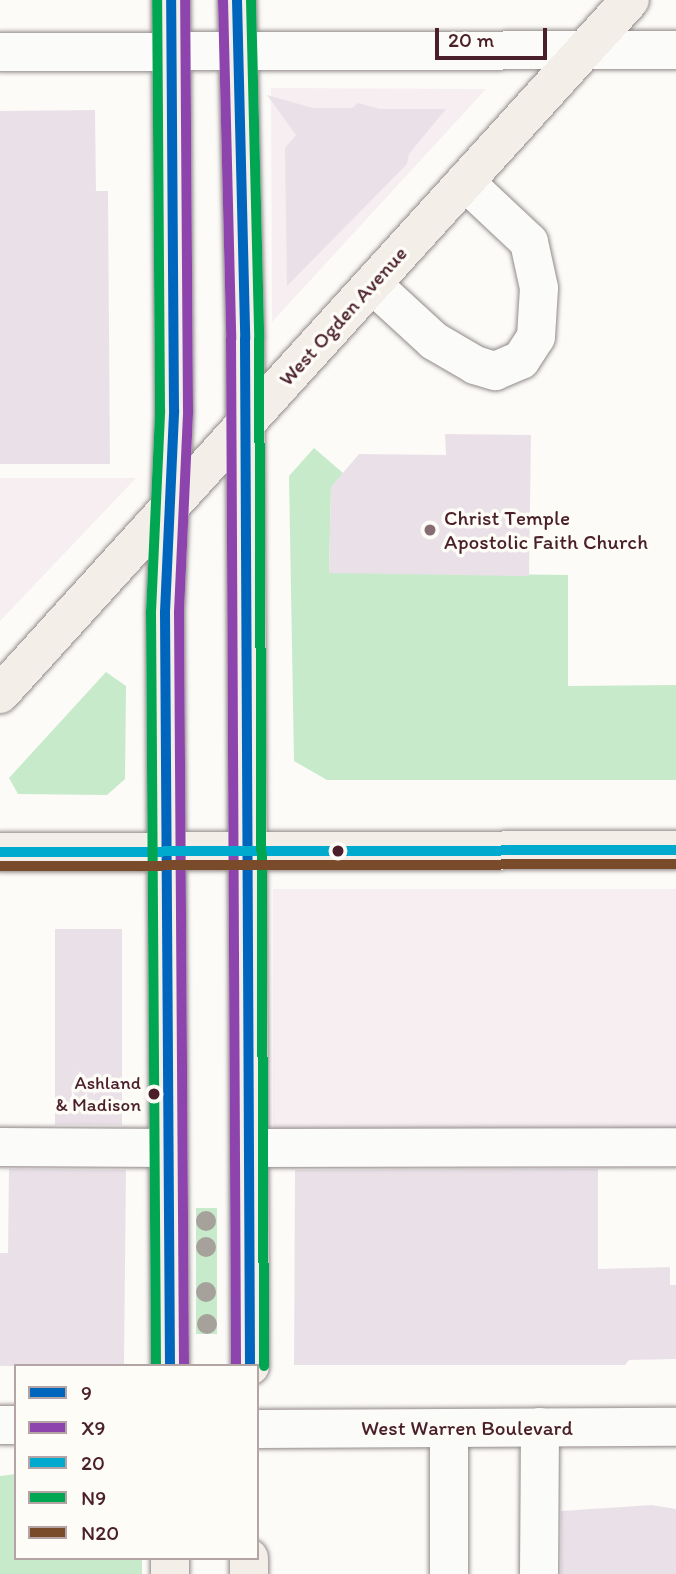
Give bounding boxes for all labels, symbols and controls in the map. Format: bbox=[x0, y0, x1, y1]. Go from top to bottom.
scale bar bbox=[438, 14, 550, 58]
text: 20 m bbox=[448, 27, 494, 52]
street label: West Ogden Avenue bbox=[274, 241, 412, 391]
place label: Christ Temple Apostolic Faith Church bbox=[444, 505, 648, 555]
marker: Christ Temple Apostolic Faith Church bbox=[422, 522, 438, 538]
unlabelled marker bbox=[331, 844, 345, 858]
place label: Ashland & Madison bbox=[55, 1072, 141, 1116]
marker: Ashland & Madison bbox=[147, 1087, 161, 1101]
legend bbox=[14, 1364, 259, 1560]
text: 9 bbox=[81, 1380, 92, 1405]
text: X9 bbox=[81, 1415, 105, 1440]
street label: West Warren Boulevard bbox=[361, 1415, 573, 1441]
text: 20 bbox=[81, 1450, 105, 1475]
text: N9 bbox=[81, 1485, 106, 1510]
text: N20 bbox=[81, 1520, 119, 1545]

